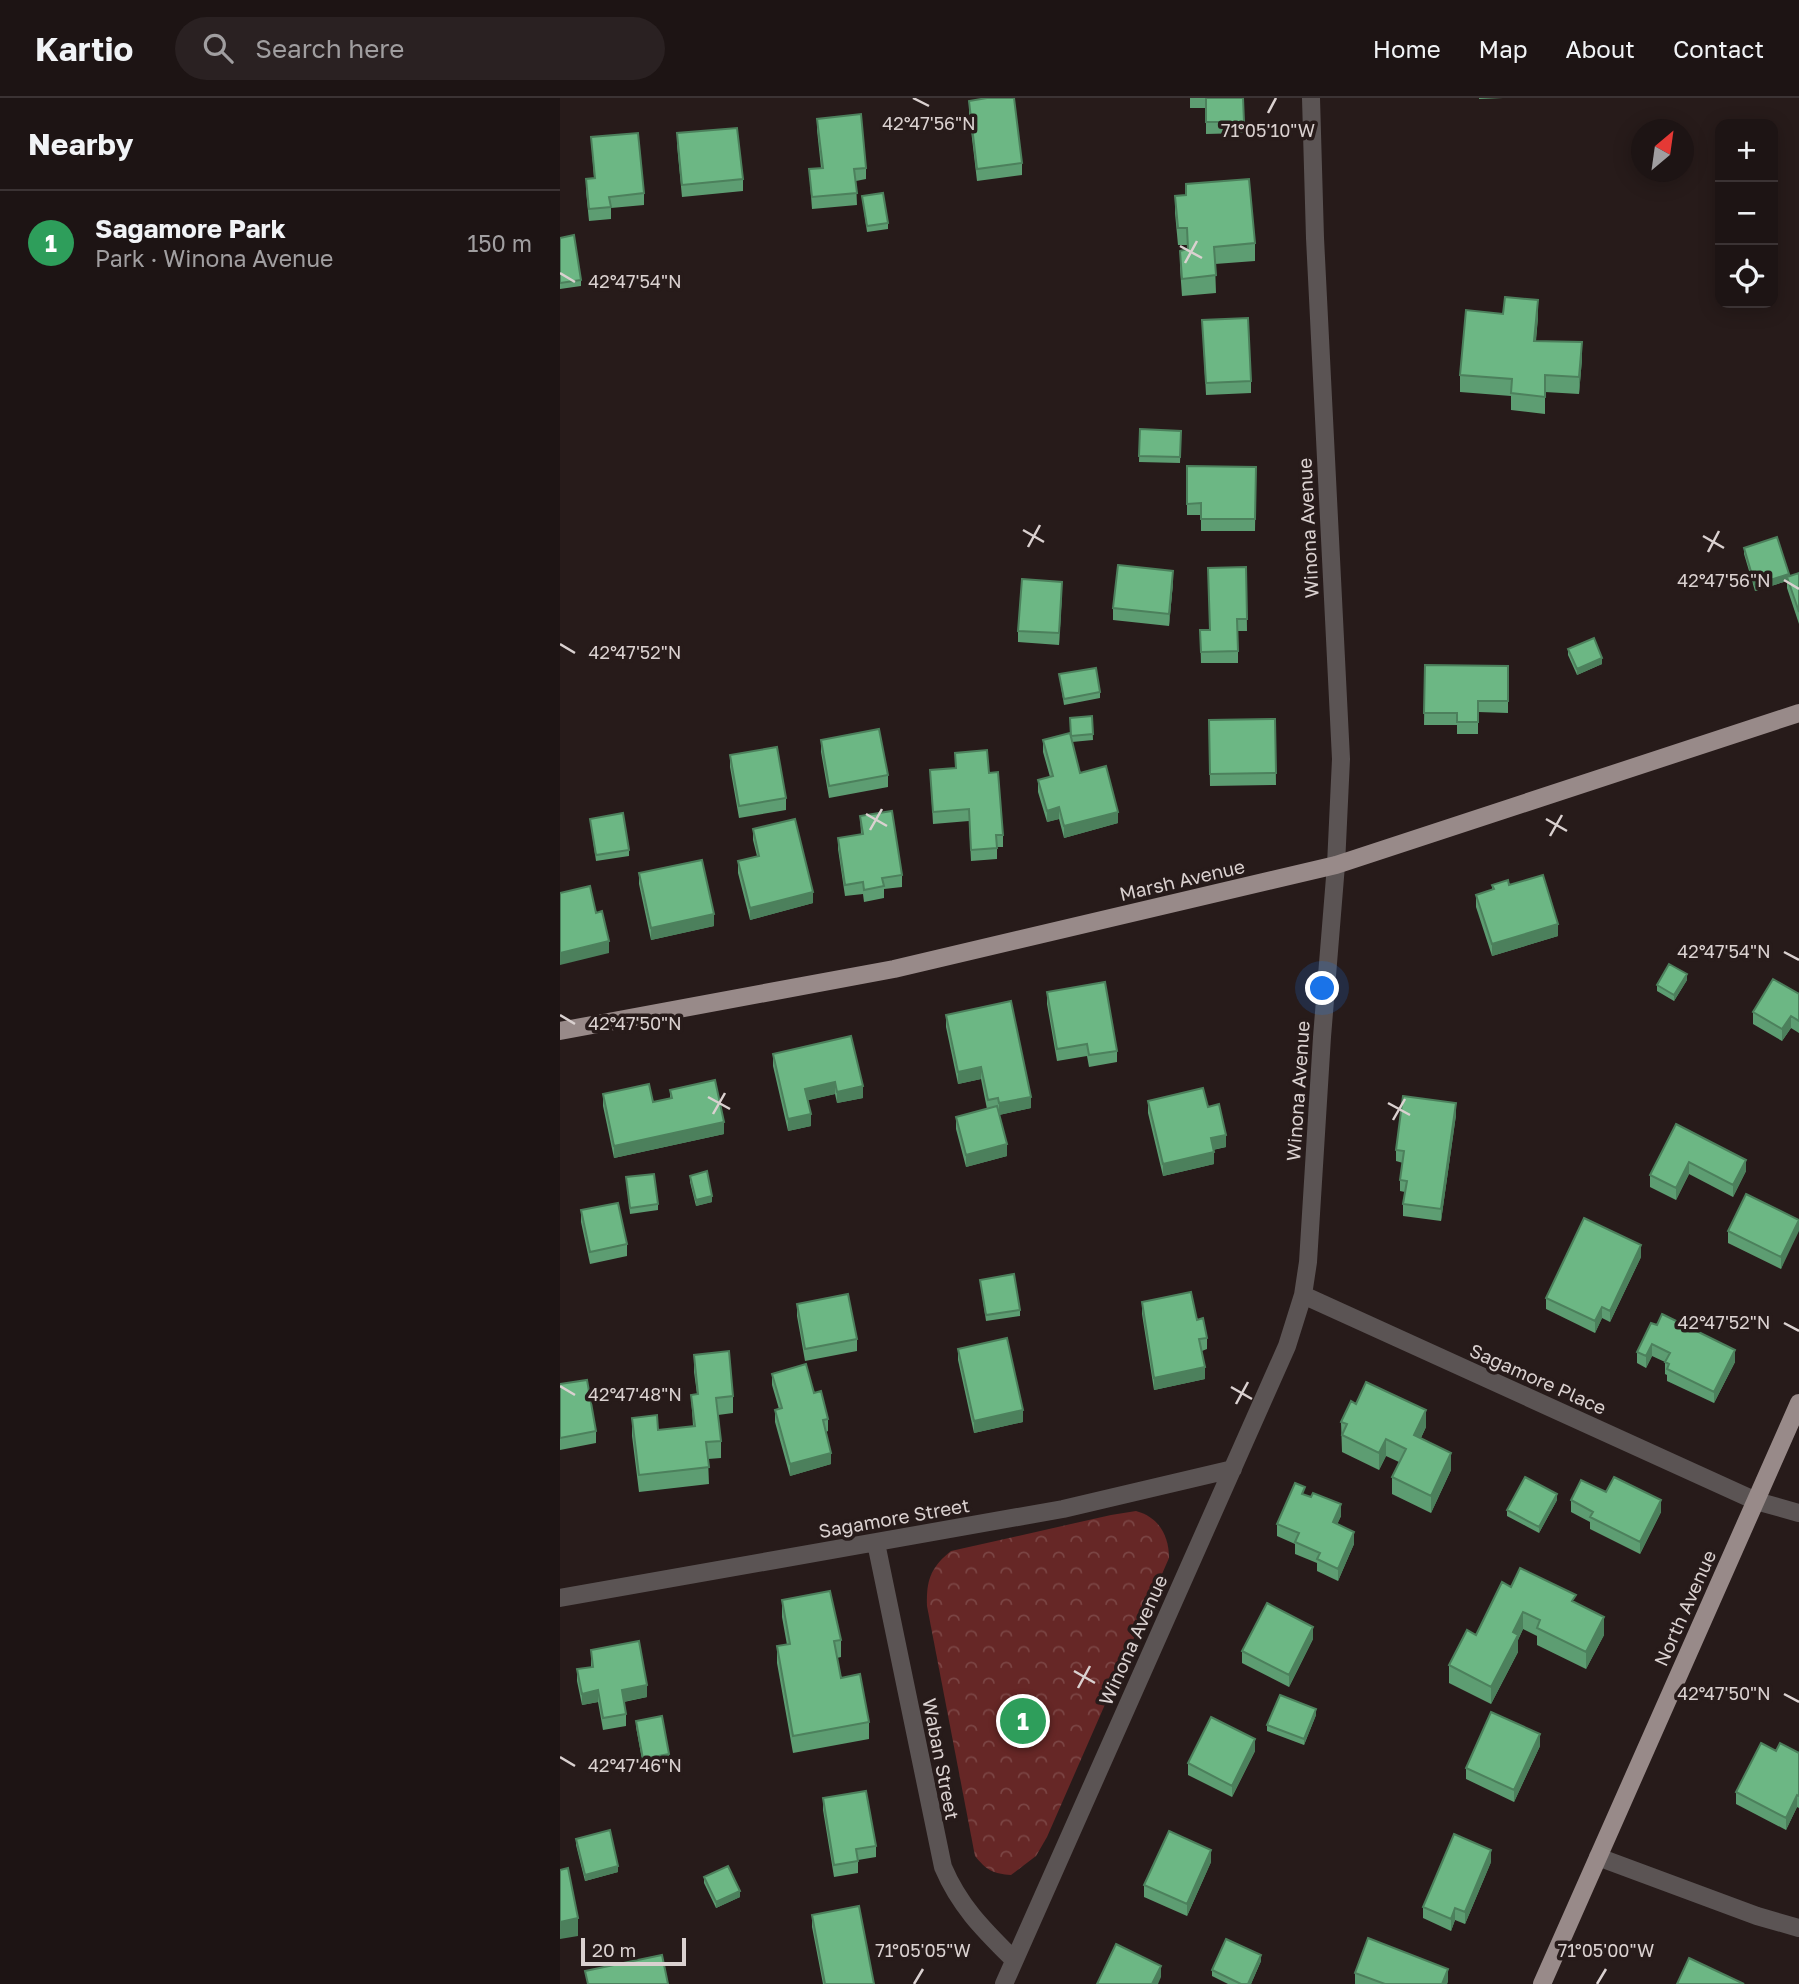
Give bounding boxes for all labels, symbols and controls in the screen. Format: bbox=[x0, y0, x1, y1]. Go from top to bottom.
search box bbox=[175, 17, 665, 80]
text: Kartio bbox=[35, 29, 133, 68]
icon: search bbox=[199, 29, 237, 67]
text: Search here bbox=[255, 33, 404, 64]
text: Home bbox=[1373, 34, 1441, 63]
text: Map bbox=[1479, 34, 1528, 63]
text: About bbox=[1566, 34, 1635, 63]
text: Contact bbox=[1673, 34, 1764, 63]
text: 42°47'56"N bbox=[882, 112, 976, 134]
text: 71°05'10"W bbox=[1221, 119, 1315, 141]
north arrow bbox=[1631, 119, 1694, 182]
map controls bbox=[1715, 119, 1778, 308]
button: + bbox=[1715, 119, 1778, 182]
text: Nearby bbox=[28, 126, 133, 162]
button: − bbox=[1715, 182, 1778, 245]
text: Sagamore Park bbox=[95, 213, 286, 244]
text: 1 bbox=[45, 229, 57, 257]
text: 150 m bbox=[467, 229, 532, 257]
text: Park · Winona Avenue bbox=[95, 244, 333, 272]
button: locate bbox=[1715, 245, 1778, 308]
text: 42°47'54"N bbox=[588, 270, 682, 292]
street label: Winona Avenue bbox=[1292, 457, 1323, 599]
text: 42°47'56"N bbox=[1677, 569, 1771, 591]
text: 42°47'52"N bbox=[589, 641, 681, 663]
street label: Marsh Avenue bbox=[1117, 854, 1247, 905]
text: 42°47'54"N bbox=[1677, 940, 1771, 962]
your location bbox=[1305, 971, 1339, 1005]
text: 42°47'50"N bbox=[588, 1012, 682, 1034]
street label: Winona Avenue bbox=[1281, 1020, 1314, 1162]
text: 42°47'52"N bbox=[1678, 1311, 1770, 1333]
street label: Sagamore Place bbox=[1466, 1338, 1610, 1419]
text: 42°47'48"N bbox=[588, 1383, 682, 1405]
street label: Sagamore Street bbox=[817, 1493, 971, 1542]
street label: North Avenue bbox=[1649, 1546, 1720, 1669]
street label: Winona Avenue bbox=[1093, 1571, 1172, 1709]
text: 42°47'50"N bbox=[1677, 1682, 1771, 1704]
pin: 1 bbox=[1000, 1695, 1046, 1747]
street label: Waban Street bbox=[918, 1696, 965, 1822]
text: 42°47'46"N bbox=[588, 1754, 682, 1776]
scale bar bbox=[581, 1935, 686, 1967]
text: 20 m bbox=[592, 1938, 636, 1961]
text: 71°05'05"W bbox=[875, 1939, 971, 1961]
text: 71°05'00"W bbox=[1558, 1939, 1654, 1961]

